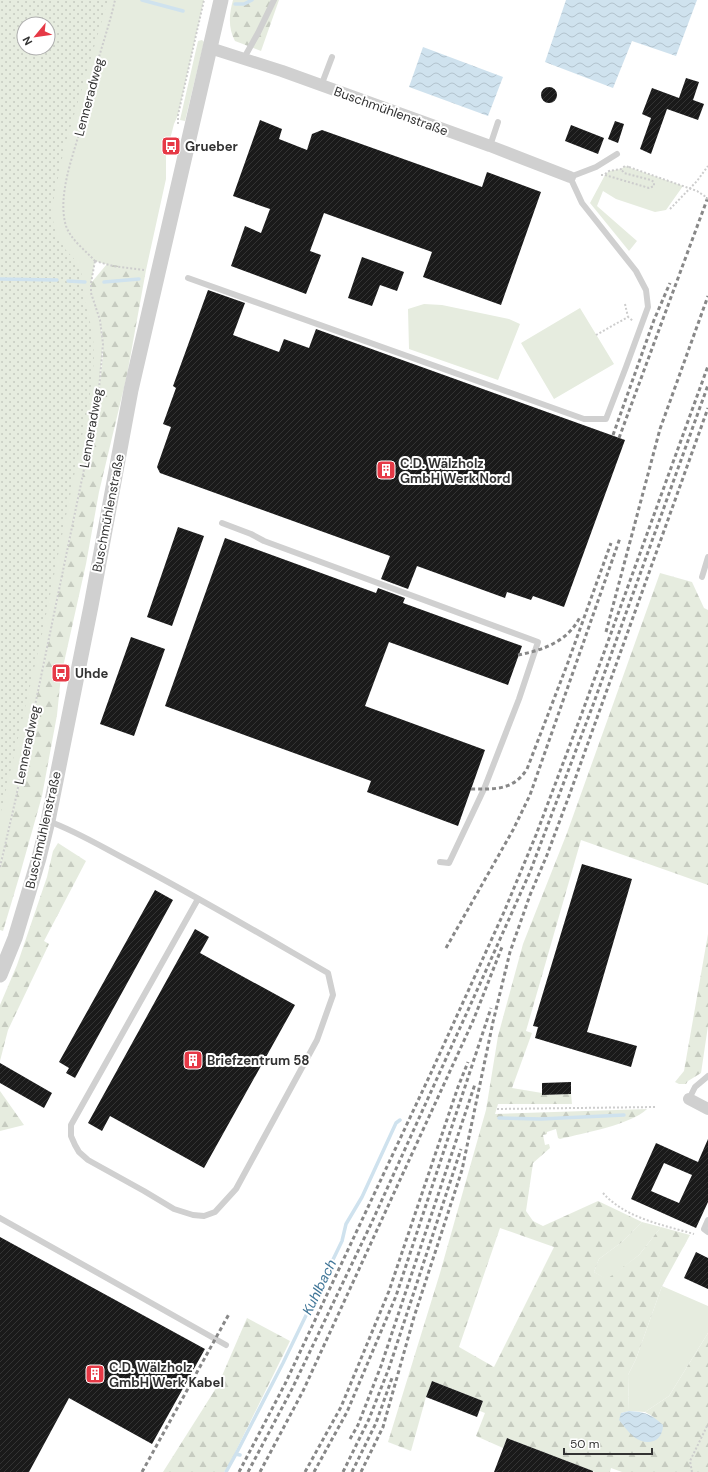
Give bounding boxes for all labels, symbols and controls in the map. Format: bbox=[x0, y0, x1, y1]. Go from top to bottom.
north arrow bbox=[16, 16, 56, 56]
text: N bbox=[19, 34, 35, 48]
street label: Lenneradweg bbox=[70, 56, 108, 138]
street label: Buschmühlenstraße bbox=[332, 82, 450, 140]
bus stop icon: Grueber bbox=[160, 135, 182, 157]
place label: Grueber bbox=[185, 138, 239, 155]
street label: Lenneradweg bbox=[76, 387, 106, 469]
street label: Buschmühlenstraße bbox=[88, 452, 128, 574]
place label: C.D. Wälzholz GmbH Werk Nord bbox=[400, 455, 511, 487]
building icon: C.D. Wälzholz GmbH Werk Nord bbox=[375, 459, 397, 481]
bus stop icon: Uhde bbox=[50, 662, 72, 684]
place label: Uhde bbox=[75, 665, 108, 682]
street label: Lenneradweg bbox=[10, 704, 44, 786]
street label: Buschmühlenstraße bbox=[21, 770, 65, 890]
building icon: Briefzentrum 58 bbox=[182, 1049, 204, 1071]
place label: Briefzentrum 58 bbox=[207, 1052, 310, 1069]
water label: Kuhlbach bbox=[298, 1256, 340, 1318]
place label: C.D. Wälzholz GmbH Werk Kabel bbox=[109, 1359, 224, 1391]
building icon: C.D. Wälzholz GmbH Werk Kabel bbox=[84, 1363, 106, 1385]
scale bar bbox=[564, 1430, 652, 1456]
text: 50 m bbox=[570, 1436, 599, 1452]

